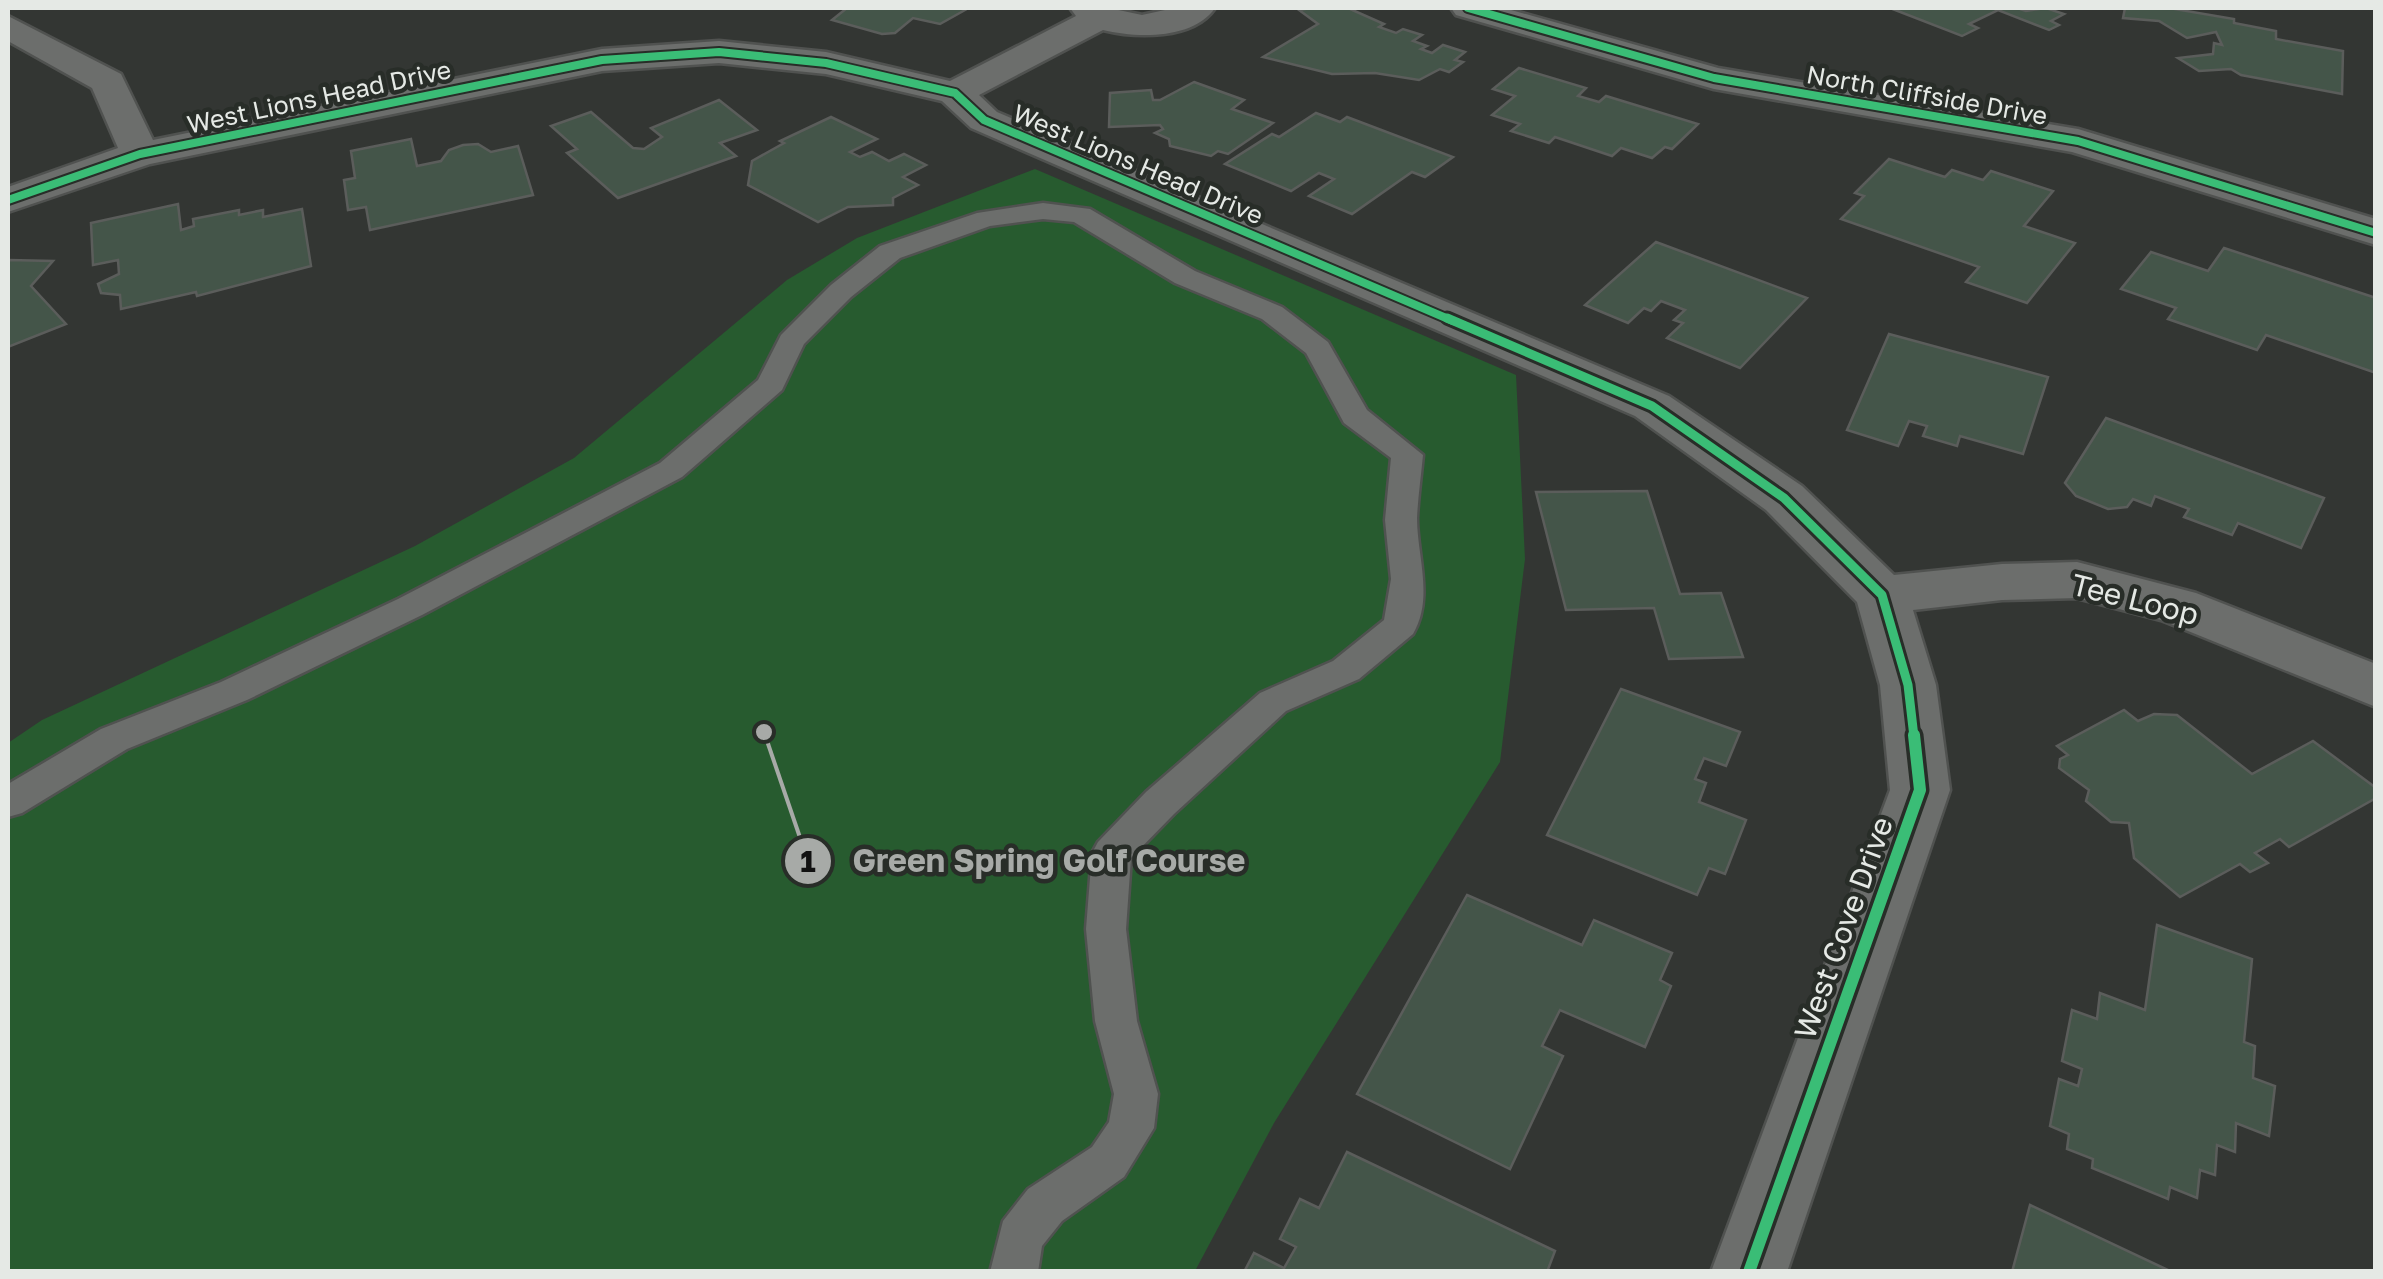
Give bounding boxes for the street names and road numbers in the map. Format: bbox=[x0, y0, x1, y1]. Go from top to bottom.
street label: West Lions Head Drive bbox=[184, 53, 454, 140]
street label: North Cliffside Drive bbox=[1804, 58, 2050, 131]
street label: West Lions Head Drive bbox=[1008, 97, 1268, 230]
street label: Tee Loop bbox=[2068, 566, 2202, 632]
street label: West Cove Drive bbox=[1786, 812, 1900, 1044]

